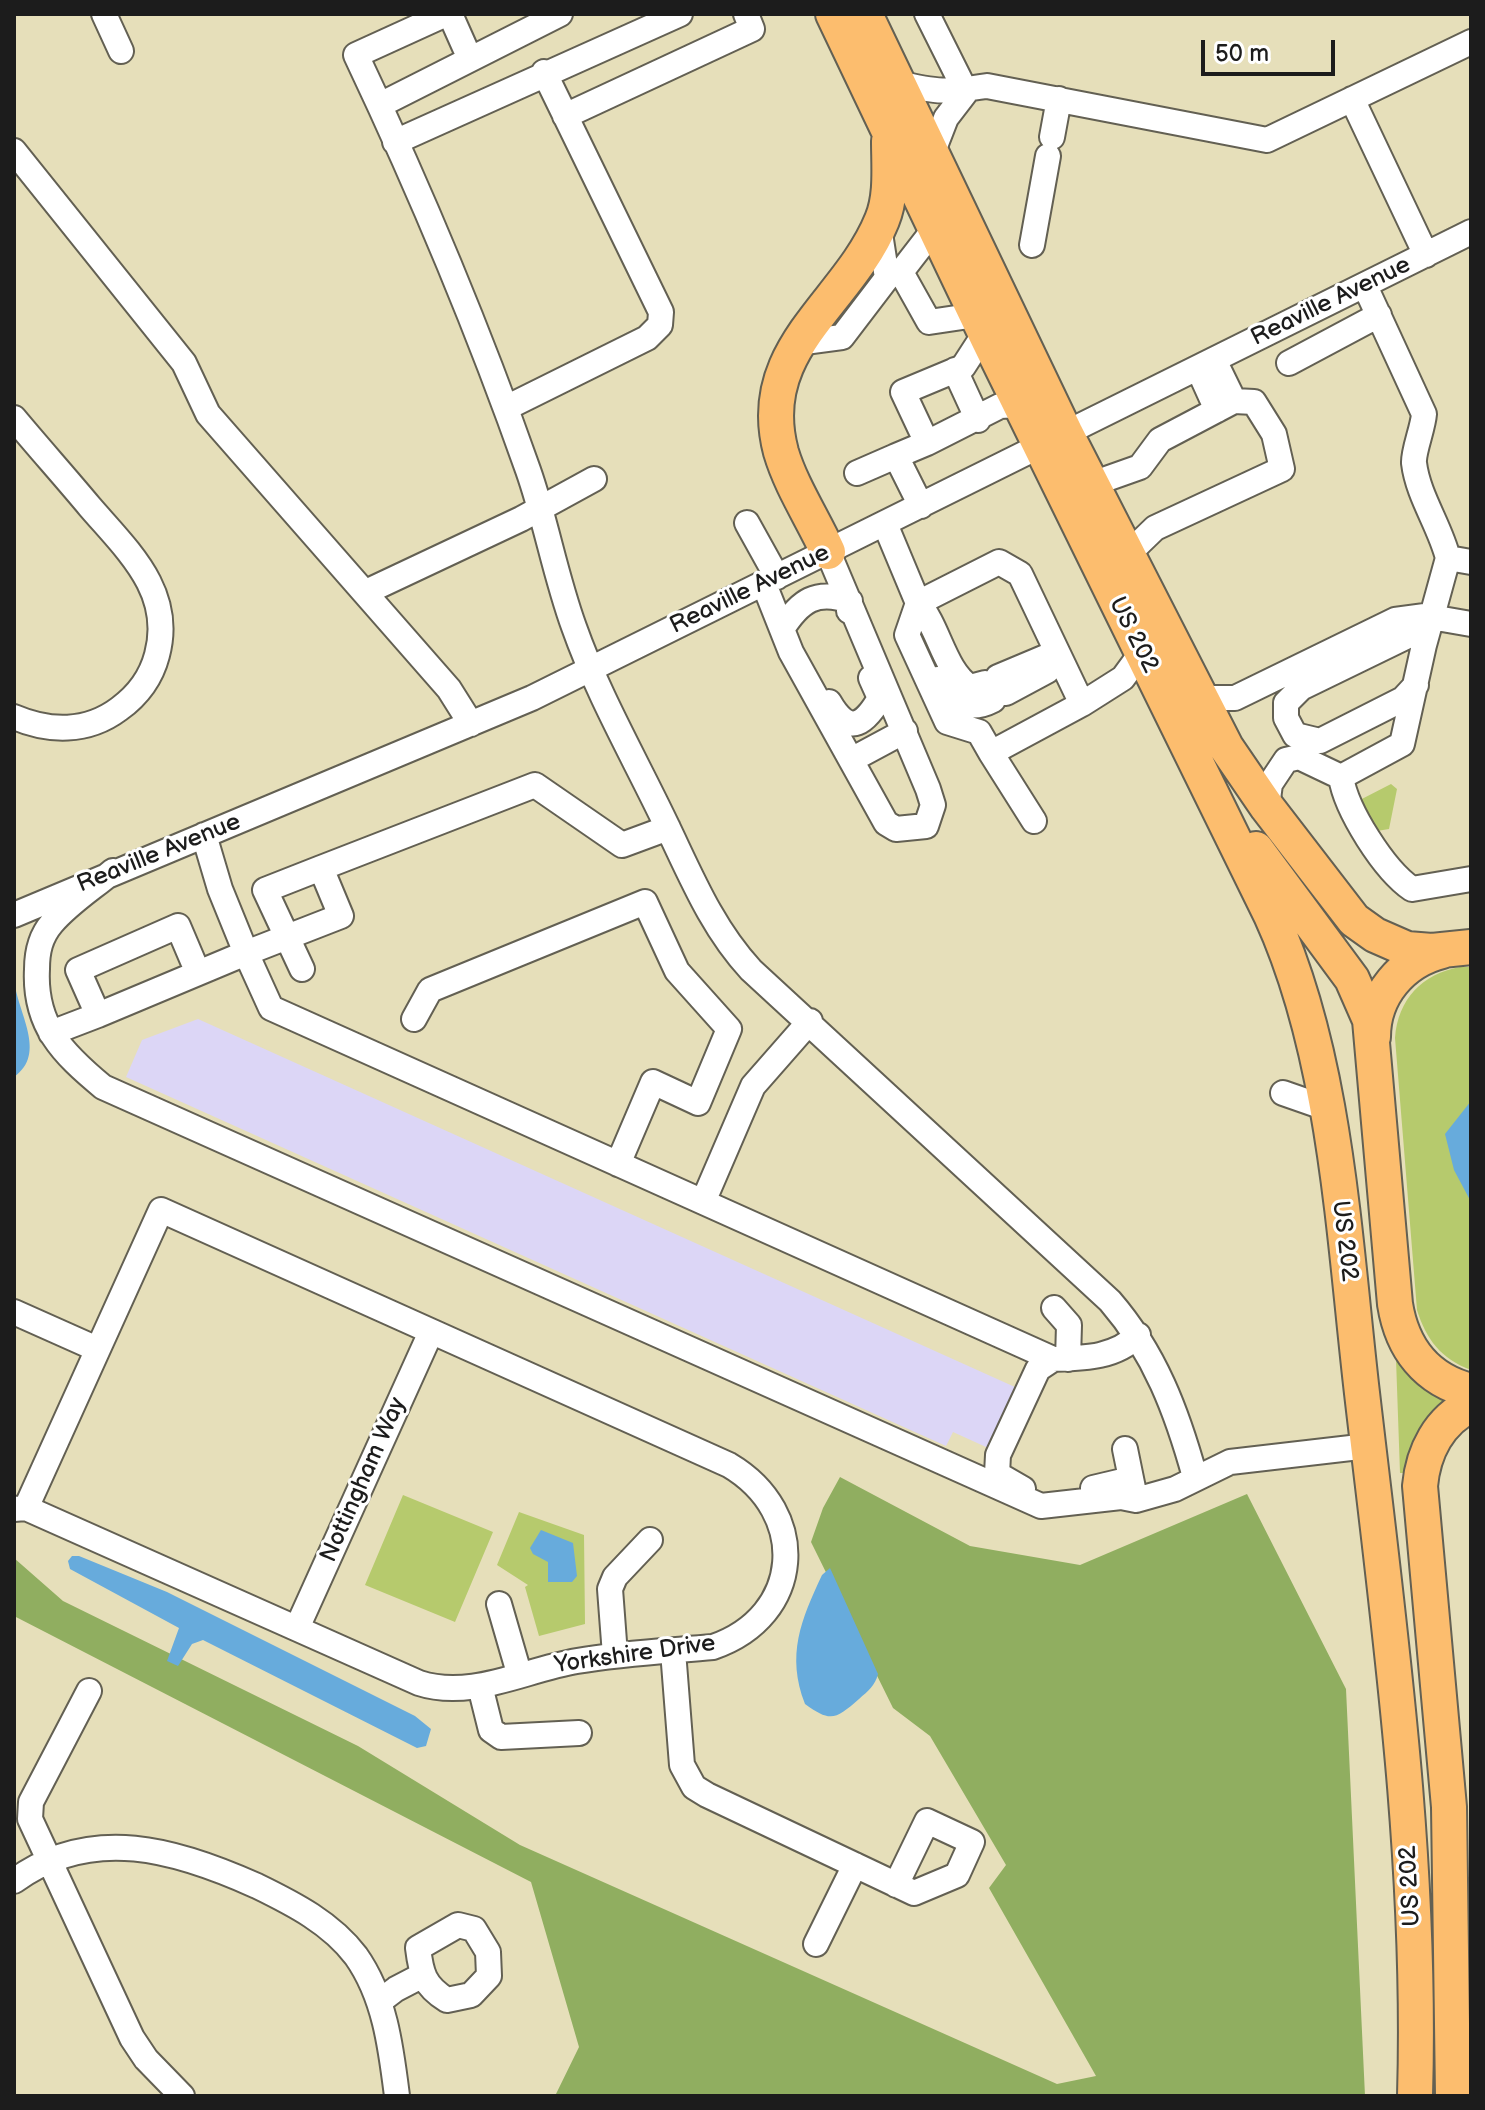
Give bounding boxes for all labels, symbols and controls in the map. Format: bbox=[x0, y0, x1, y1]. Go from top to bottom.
scale bar bbox=[1205, 24, 1339, 74]
text: 50 m bbox=[1215, 39, 1269, 68]
street label: Reaville Avenue bbox=[1247, 251, 1415, 353]
street label: Reaville Avenue bbox=[666, 539, 834, 641]
street label: US 202 bbox=[1102, 592, 1164, 678]
street label: Reaville Avenue bbox=[73, 808, 245, 900]
street label: US 202 bbox=[1325, 1199, 1363, 1283]
street label: Nottingham Way bbox=[315, 1393, 413, 1567]
street label: Yorkshire Drive bbox=[553, 1629, 717, 1681]
street label: US 202 bbox=[1395, 1845, 1427, 1927]

